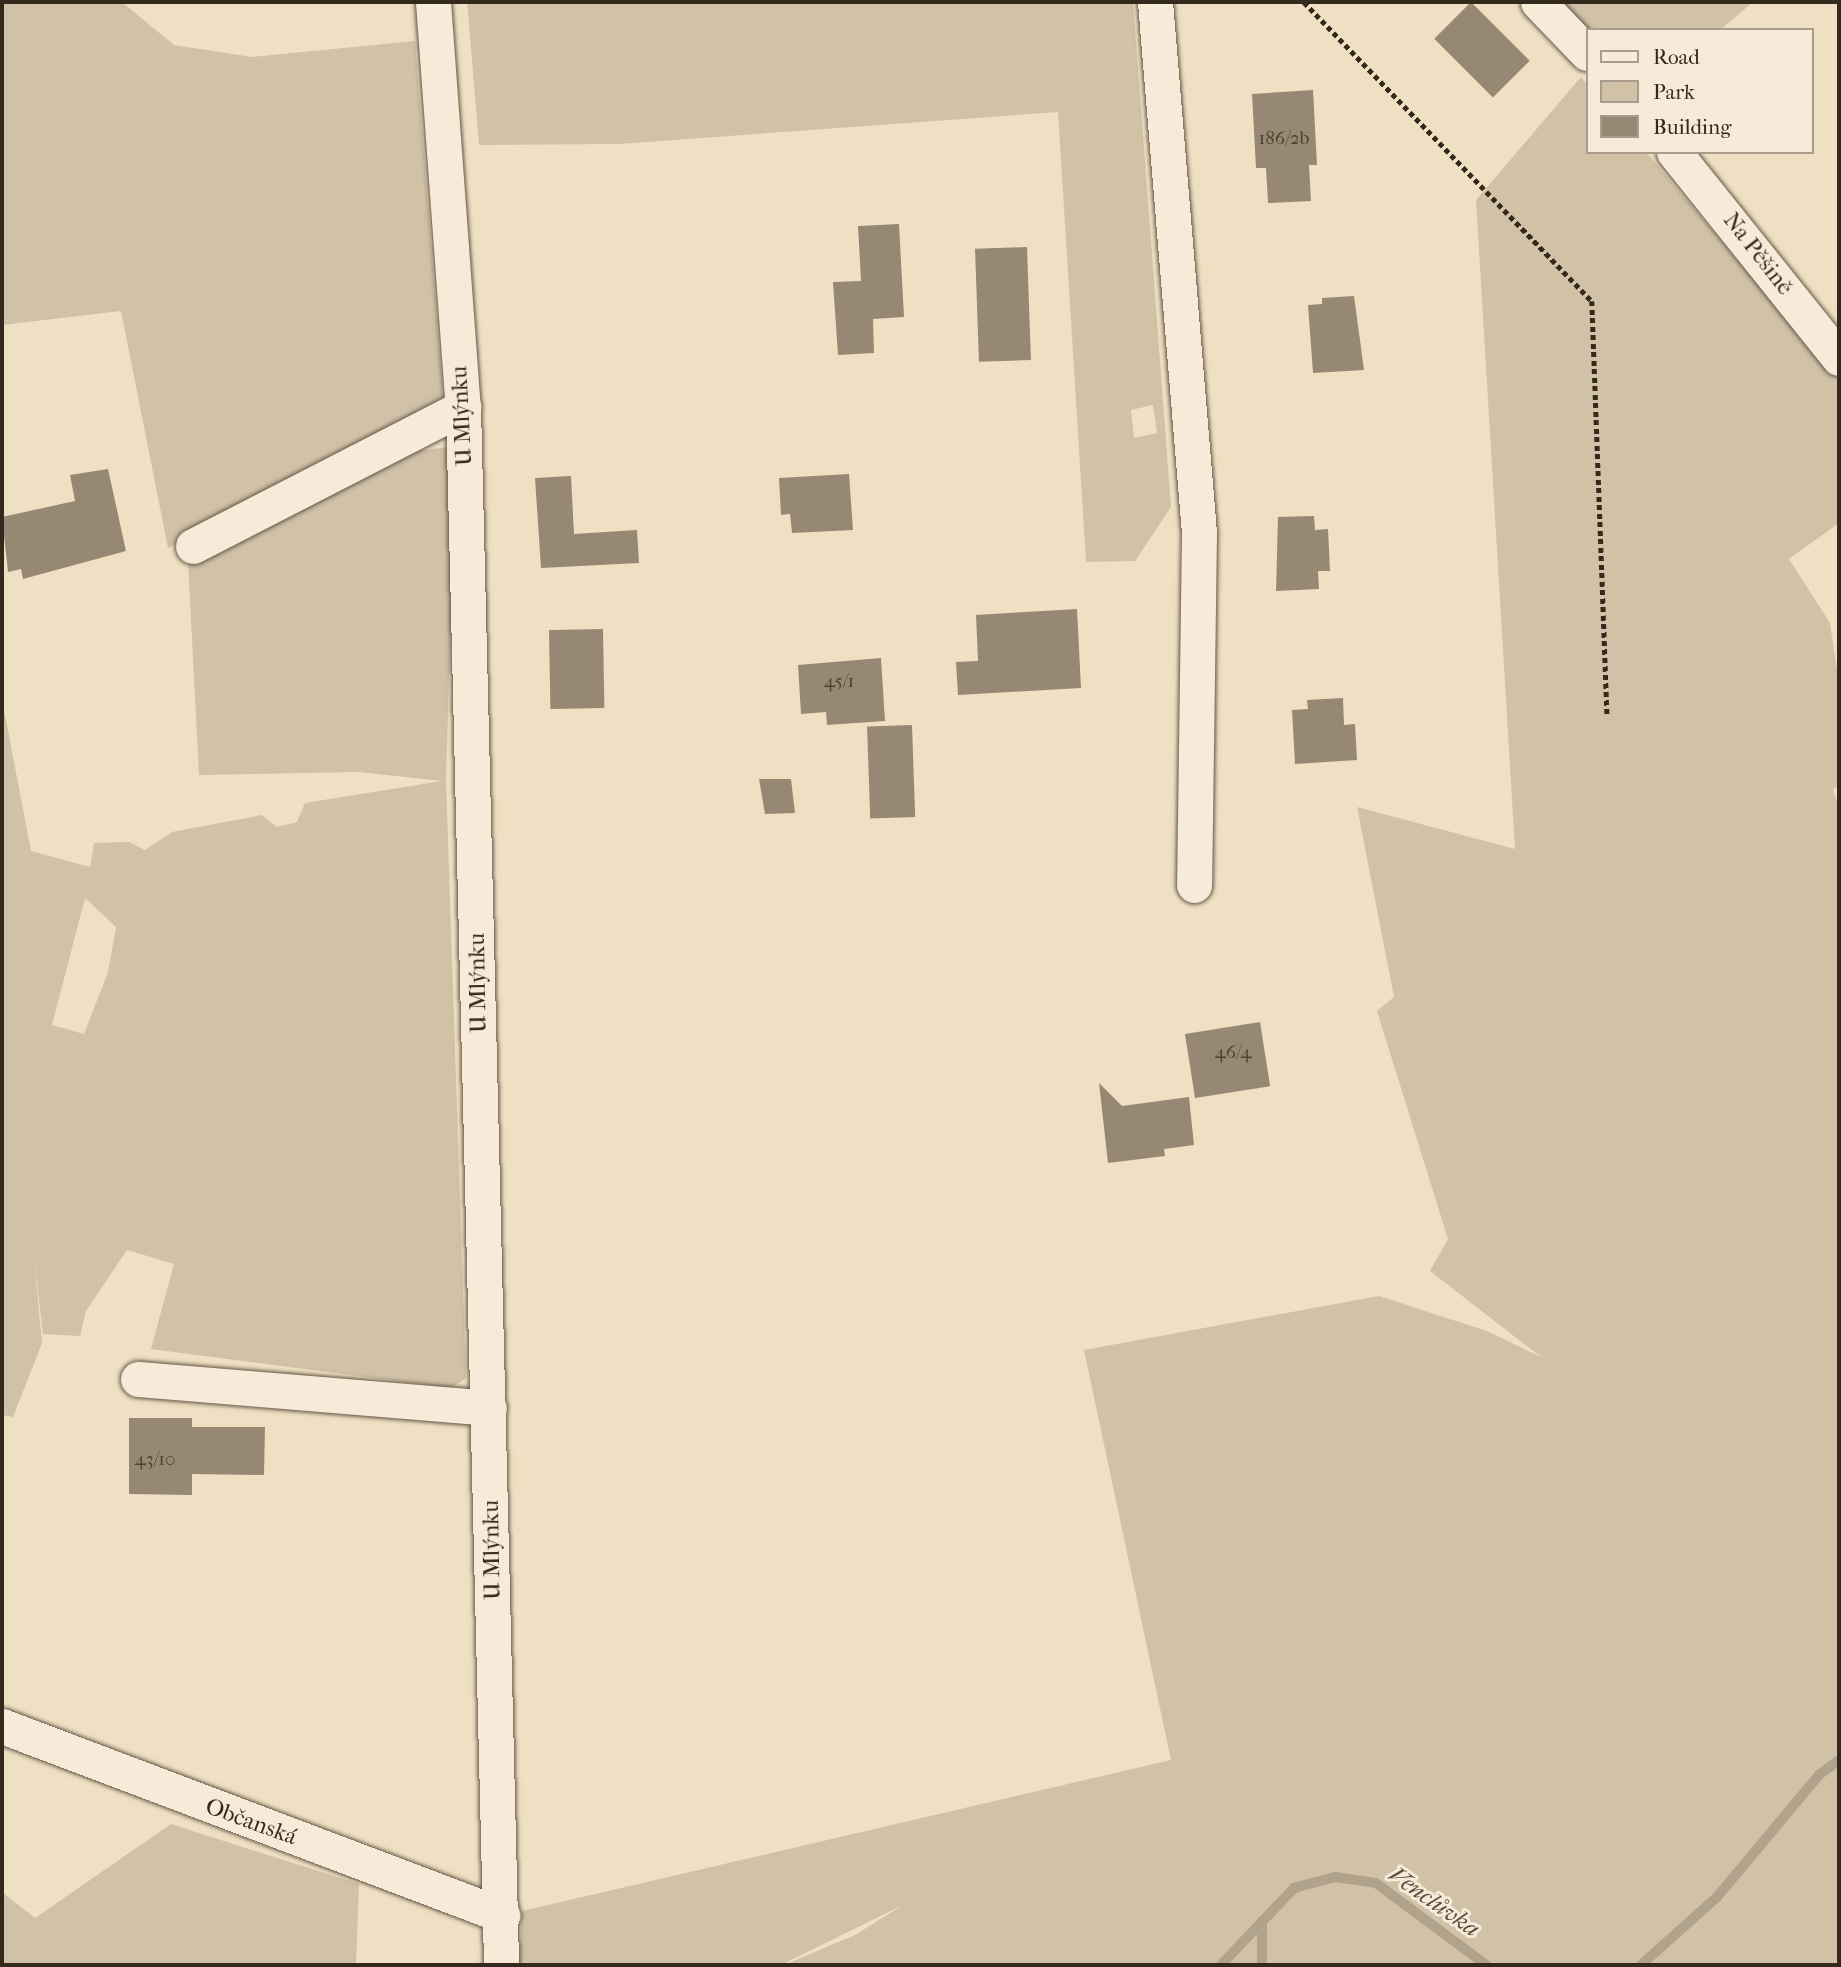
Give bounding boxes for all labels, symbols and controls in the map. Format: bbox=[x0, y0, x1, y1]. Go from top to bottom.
legend bbox=[1586, 28, 1813, 154]
text: Road bbox=[1653, 45, 1700, 69]
text: Park bbox=[1653, 80, 1695, 104]
text: Building bbox=[1653, 115, 1731, 139]
house number: 186/2b bbox=[1259, 128, 1309, 150]
street label: Na Pěšině bbox=[1717, 207, 1799, 301]
street label: U Mlýnku bbox=[446, 365, 478, 467]
house number: 45/1 bbox=[824, 671, 854, 693]
street label: U Mlýnku bbox=[463, 933, 493, 1033]
house number: 46/4 bbox=[1215, 1042, 1251, 1064]
house number: 43/10 bbox=[135, 1449, 175, 1471]
street label: U Mlýnku bbox=[477, 1500, 507, 1600]
street label: Občanská bbox=[202, 1793, 300, 1851]
water label: Venclůvka bbox=[1383, 1860, 1485, 1944]

